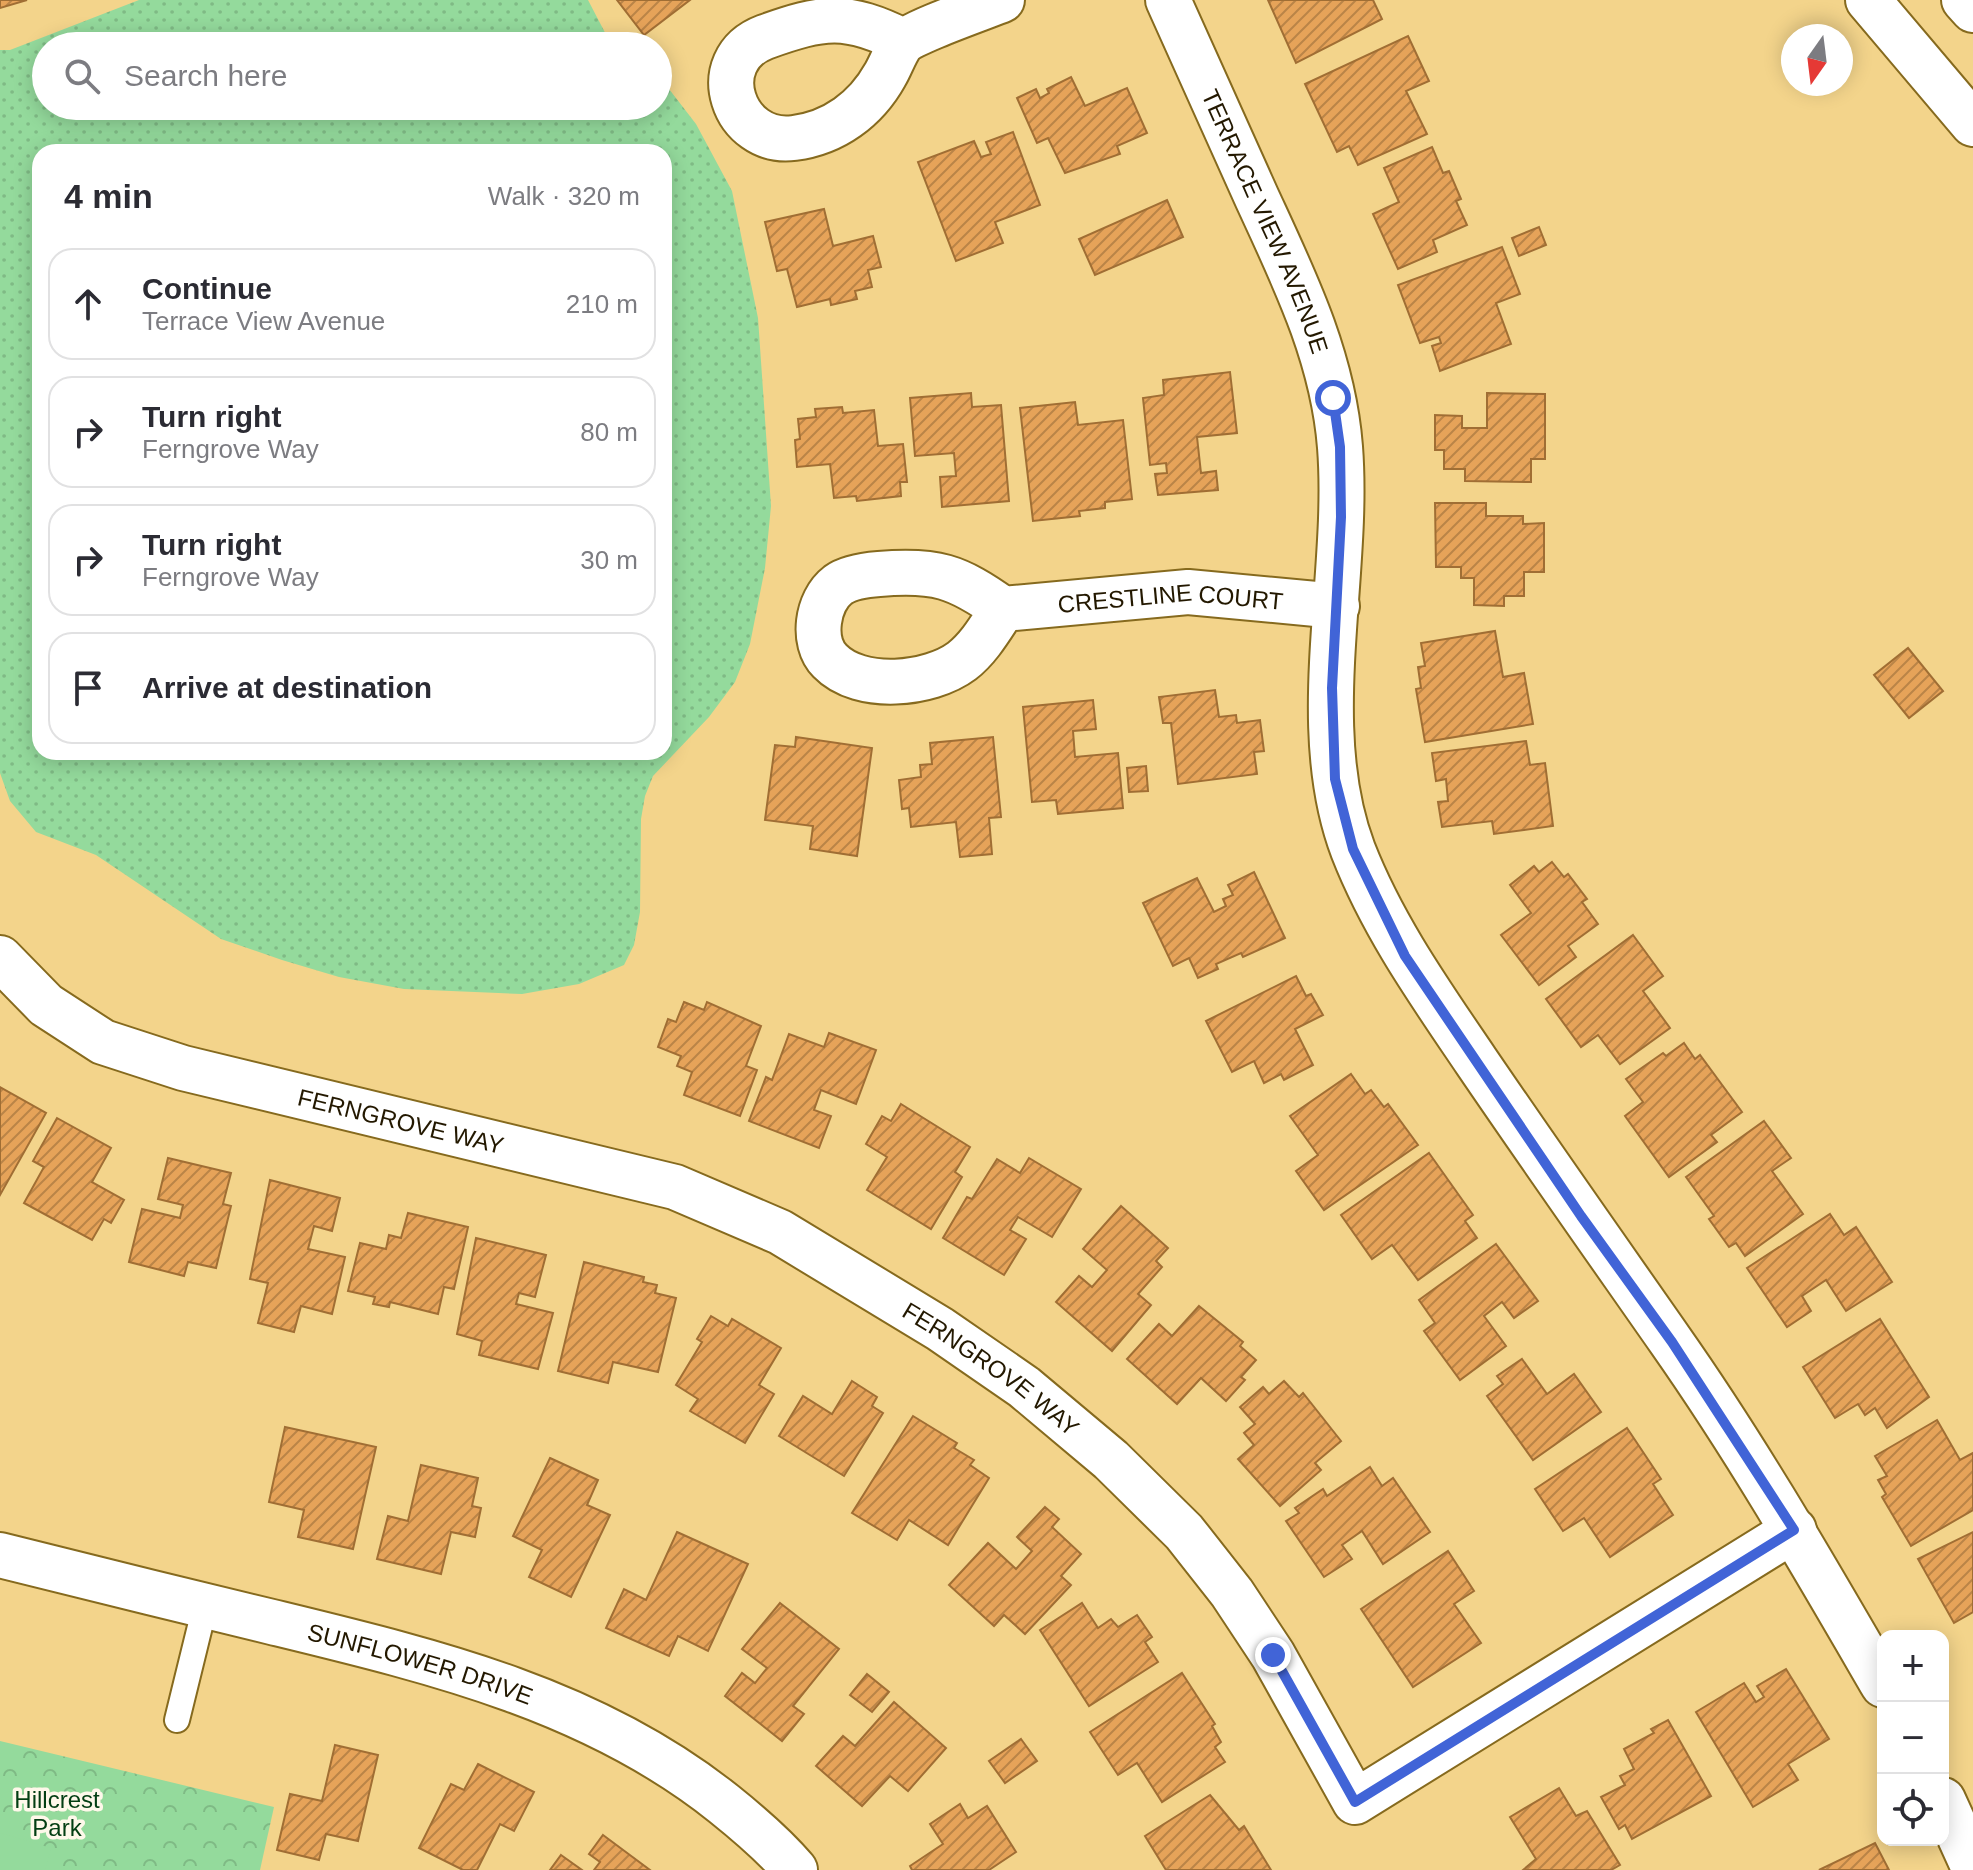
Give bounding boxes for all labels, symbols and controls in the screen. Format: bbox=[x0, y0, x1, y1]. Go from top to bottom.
north arrow bbox=[1781, 24, 1853, 96]
search box bbox=[32, 32, 672, 120]
icon: search bbox=[60, 54, 104, 98]
text: Search here bbox=[124, 59, 287, 92]
street label: TERRACE VIEW AVENUE bbox=[1197, 85, 1334, 357]
text: 4 min bbox=[64, 177, 153, 215]
text: Walk · 320 m bbox=[488, 181, 640, 211]
text: Continue bbox=[142, 272, 272, 305]
icon: ahead bbox=[66, 282, 110, 326]
text: 210 m bbox=[566, 289, 638, 319]
text: Terrace View Avenue bbox=[142, 306, 385, 336]
route start bbox=[1315, 380, 1351, 416]
text: Turn right bbox=[142, 400, 281, 433]
icon: right bbox=[66, 410, 110, 454]
text: 80 m bbox=[580, 417, 638, 447]
text: Ferngrove Way bbox=[142, 434, 319, 464]
text: Turn right bbox=[142, 528, 281, 561]
icon: right bbox=[66, 538, 110, 582]
text: 30 m bbox=[580, 545, 638, 575]
text: Ferngrove Way bbox=[142, 562, 319, 592]
street label: CRESTLINE COURT bbox=[1057, 578, 1285, 617]
icon: arrive bbox=[66, 666, 110, 710]
text: Arrive at destination bbox=[142, 671, 432, 704]
street label: FERNGROVE WAY bbox=[295, 1083, 506, 1159]
street label: FERNGROVE WAY bbox=[898, 1296, 1085, 1441]
street label: SUNFLOWER DRIVE bbox=[305, 1618, 537, 1709]
map controls bbox=[1877, 1630, 1949, 1846]
button: + bbox=[1877, 1630, 1949, 1702]
route end bbox=[1255, 1637, 1291, 1673]
button: − bbox=[1877, 1702, 1949, 1774]
button: locate bbox=[1877, 1774, 1949, 1846]
park label: Hillcrest Park bbox=[14, 1786, 100, 1841]

